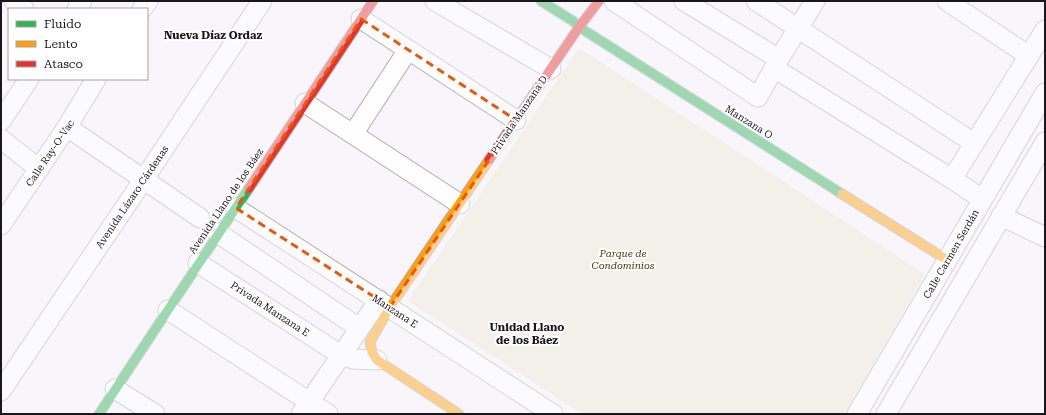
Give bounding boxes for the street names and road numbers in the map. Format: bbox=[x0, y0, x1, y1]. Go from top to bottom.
street label: Privada Manzana D bbox=[489, 73, 550, 156]
street label: Manzana O bbox=[723, 103, 775, 141]
street label: Calle Ray-O-Vac bbox=[24, 117, 77, 188]
street label: Avenida Lázaro Cárdenas bbox=[93, 143, 171, 250]
street label: Avenida Llano de los Báez bbox=[187, 146, 266, 256]
street label: Calle Carmen Serdán bbox=[921, 207, 981, 301]
street label: Privada Manzana E bbox=[229, 280, 311, 338]
street label: Manzana E bbox=[370, 292, 420, 330]

